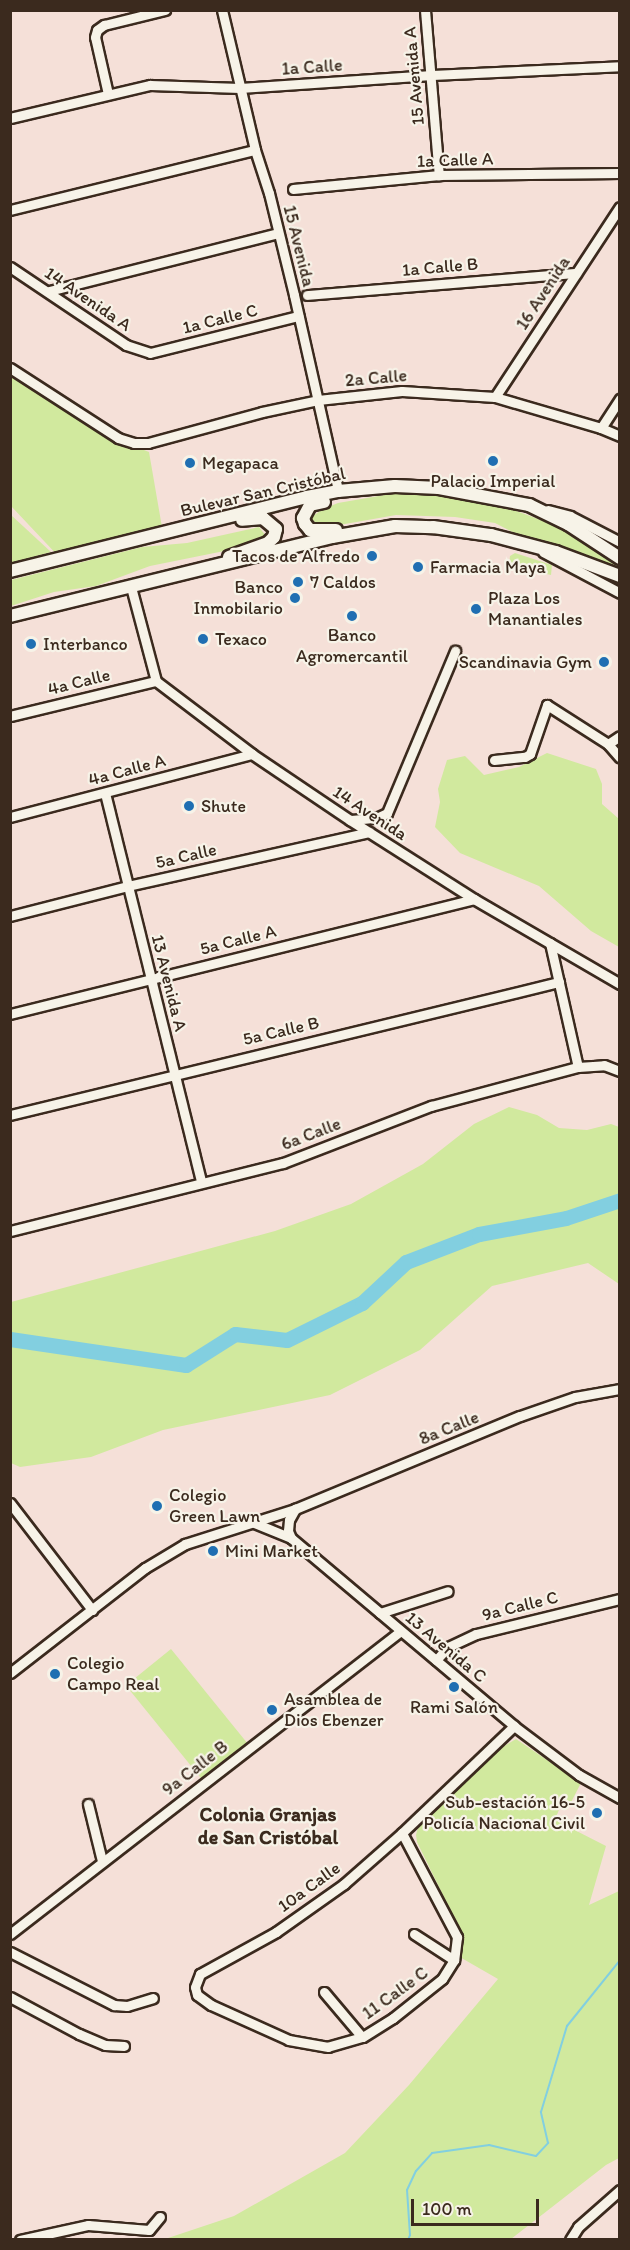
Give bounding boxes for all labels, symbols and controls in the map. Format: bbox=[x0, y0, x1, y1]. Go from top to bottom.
street label: 15 Avenida A bbox=[399, 26, 429, 126]
street label: 1a Calle bbox=[281, 54, 343, 80]
street label: 1a Calle A bbox=[416, 148, 494, 172]
street label: 15 Avenida bbox=[278, 203, 320, 289]
street label: 16 Avenida bbox=[511, 252, 575, 334]
street label: 1a Calle B bbox=[401, 253, 479, 281]
street label: 14 Avenida A bbox=[40, 262, 136, 336]
street label: 1a Calle C bbox=[180, 299, 260, 339]
street label: 2a Calle bbox=[344, 365, 408, 391]
place label: Megapaca bbox=[202, 452, 279, 474]
marker: Palacio Imperial bbox=[486, 454, 500, 468]
marker: Megapaca bbox=[183, 456, 197, 470]
street label: Bulevar San Cristóbal bbox=[179, 463, 347, 521]
place label: Palacio Imperial bbox=[431, 470, 555, 492]
place label: Tacos de Alfredo bbox=[232, 545, 360, 567]
marker: Tacos de Alfredo bbox=[365, 549, 379, 563]
place label: Farmacia Maya bbox=[430, 556, 546, 578]
marker: Farmacia Maya bbox=[411, 560, 425, 574]
place label: 7 Caldos bbox=[310, 571, 376, 593]
marker: 7 Caldos bbox=[291, 575, 305, 589]
place label: Banco Inmobilario bbox=[193, 577, 283, 620]
place label: Plaza Los Manantiales bbox=[488, 588, 583, 630]
marker: Banco Inmobilario bbox=[288, 591, 302, 605]
marker: Plaza Los Manantiales bbox=[469, 602, 483, 616]
marker: Banco Agromercantil bbox=[345, 609, 359, 623]
place label: Banco Agromercantil bbox=[296, 625, 408, 668]
place label: Texaco bbox=[215, 628, 267, 650]
marker: Texaco bbox=[196, 632, 210, 646]
place label: Interbanco bbox=[43, 633, 128, 655]
marker: Interbanco bbox=[24, 637, 38, 651]
place label: Scandinavia Gym bbox=[459, 651, 592, 673]
marker: Scandinavia Gym bbox=[597, 655, 611, 669]
street label: 4a Calle bbox=[45, 664, 113, 700]
street label: 4a Calle A bbox=[86, 749, 168, 791]
street label: 14 Avenida bbox=[329, 781, 411, 845]
place label: Shute bbox=[201, 795, 246, 817]
marker: Shute bbox=[182, 799, 196, 813]
street label: 5a Calle bbox=[153, 838, 219, 874]
street label: 5a Calle A bbox=[197, 920, 279, 960]
street label: 13 Avenida A bbox=[147, 932, 191, 1034]
street label: 5a Calle B bbox=[240, 1012, 322, 1050]
street label: 6a Calle bbox=[278, 1113, 344, 1155]
street label: 8a Calle bbox=[416, 1406, 482, 1450]
place label: Colegio Green Lawn bbox=[169, 1485, 260, 1528]
marker: Colegio Green Lawn bbox=[150, 1499, 164, 1513]
place label: Mini Market bbox=[225, 1540, 318, 1562]
marker: Mini Market bbox=[206, 1544, 220, 1558]
street label: 9a Calle C bbox=[479, 1586, 561, 1626]
street label: 13 Avenida C bbox=[401, 1607, 491, 1687]
place label: Colegio Campo Real bbox=[67, 1653, 158, 1696]
marker: Colegio Campo Real bbox=[48, 1667, 62, 1681]
marker: Rami Salón bbox=[447, 1680, 461, 1694]
place label: Asamblea de Dios Ebenzer bbox=[284, 1689, 383, 1732]
place label: Rami Salón bbox=[410, 1696, 498, 1718]
marker: Asamblea de Dios Ebenzer bbox=[265, 1703, 279, 1717]
street label: 9a Calle B bbox=[158, 1735, 232, 1801]
place label: Sub-estación 16-5 Policía Nacional Civil bbox=[424, 1792, 585, 1834]
district label: Colonia Granjas de San Cristóbal bbox=[198, 1802, 338, 1849]
marker: Sub-estación 16-5 Policía Nacional Civil bbox=[590, 1806, 604, 1820]
street label: 10a Calle bbox=[273, 1857, 345, 1917]
street label: 11 Calle C bbox=[358, 1962, 432, 2024]
scale bar bbox=[414, 2187, 542, 2225]
text: 100 m bbox=[422, 2198, 472, 2220]

